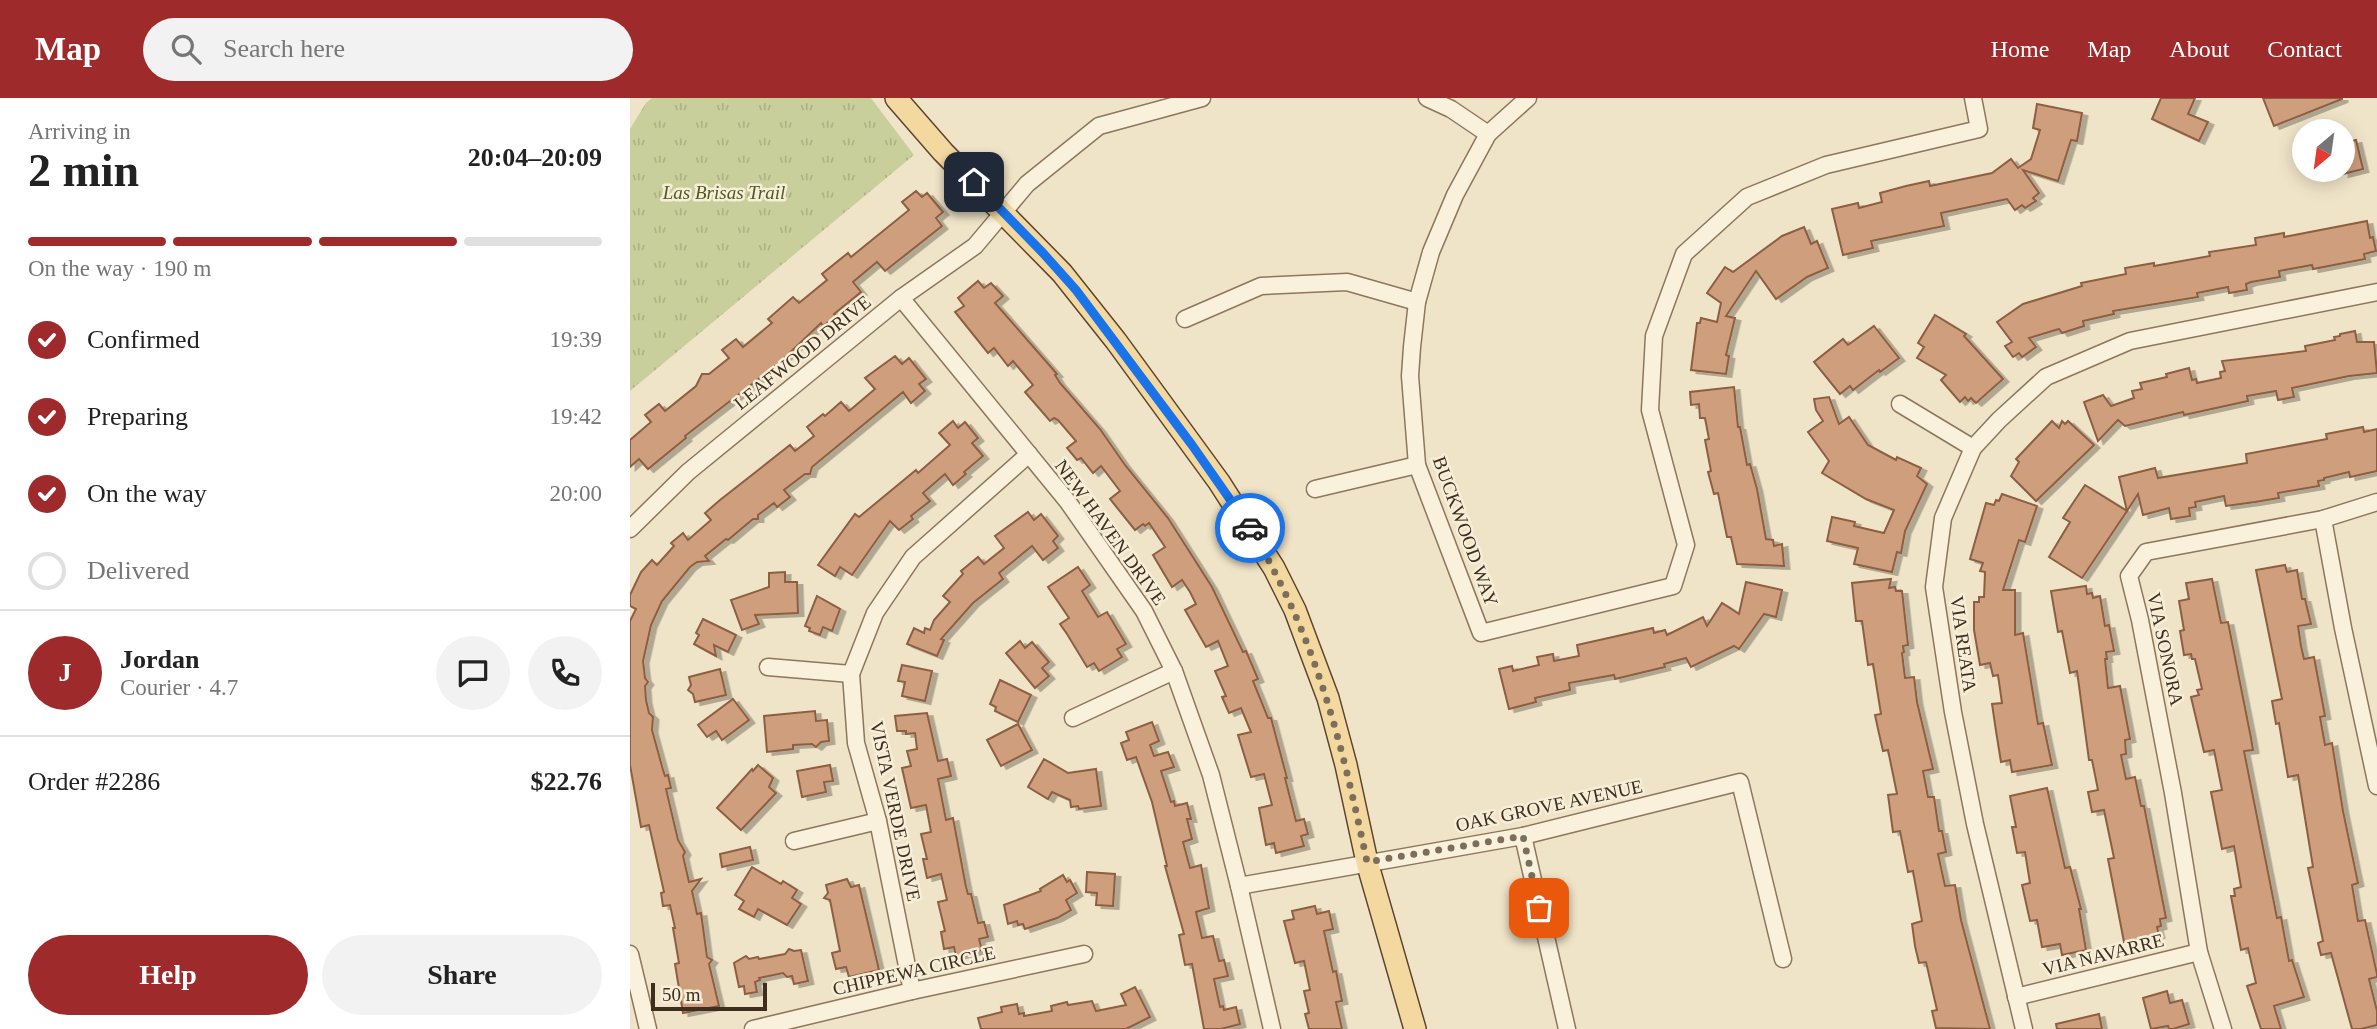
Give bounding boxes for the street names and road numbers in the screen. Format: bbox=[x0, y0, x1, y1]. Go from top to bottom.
street label: LEAFWOOD DRIVE bbox=[730, 291, 875, 414]
street label: BUCKWOOD WAY bbox=[1429, 453, 1502, 609]
street label: NEW HAVEN DRIVE bbox=[1051, 456, 1170, 609]
street label: VIA SONORA bbox=[2143, 590, 2188, 708]
street label: VIA REATA bbox=[1946, 594, 1981, 694]
street label: VISTA VERDE DRIVE bbox=[866, 719, 925, 903]
street label: OAK GROVE AVENUE bbox=[1454, 775, 1645, 836]
street label: VIA NAVARRE bbox=[2040, 929, 2166, 980]
street label: CHIPPEWA CIRCLE bbox=[831, 942, 997, 999]

